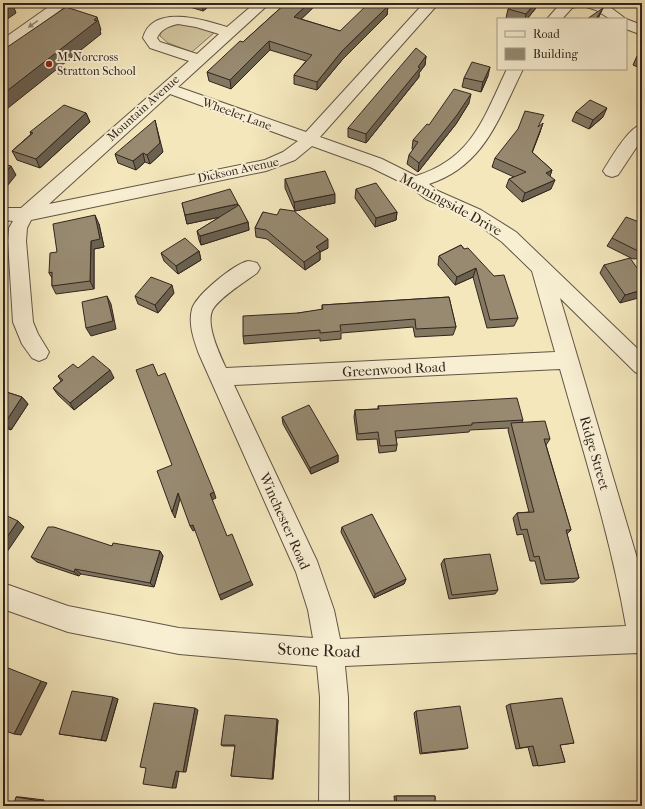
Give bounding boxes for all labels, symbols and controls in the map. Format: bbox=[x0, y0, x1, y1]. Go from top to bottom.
legend bbox=[497, 18, 627, 70]
one-way arrow bbox=[27, 20, 38, 28]
text: Road bbox=[533, 27, 560, 41]
text: Building bbox=[533, 47, 578, 61]
place label: M. Norcross Stratton School bbox=[57, 50, 136, 78]
marker: M. Norcross Stratton School bbox=[44, 59, 54, 69]
street label: Mountain Avenue bbox=[104, 72, 182, 144]
street label: Wheeler Lane bbox=[199, 95, 274, 133]
street label: Dickson Avenue bbox=[196, 155, 280, 185]
street label: Morningside Drive bbox=[397, 169, 505, 240]
street label: Greenwood Road bbox=[342, 358, 447, 381]
street label: Ridge Street bbox=[576, 414, 613, 492]
street label: Winchester Road bbox=[255, 469, 314, 572]
street label: Stone Road bbox=[277, 639, 362, 661]

